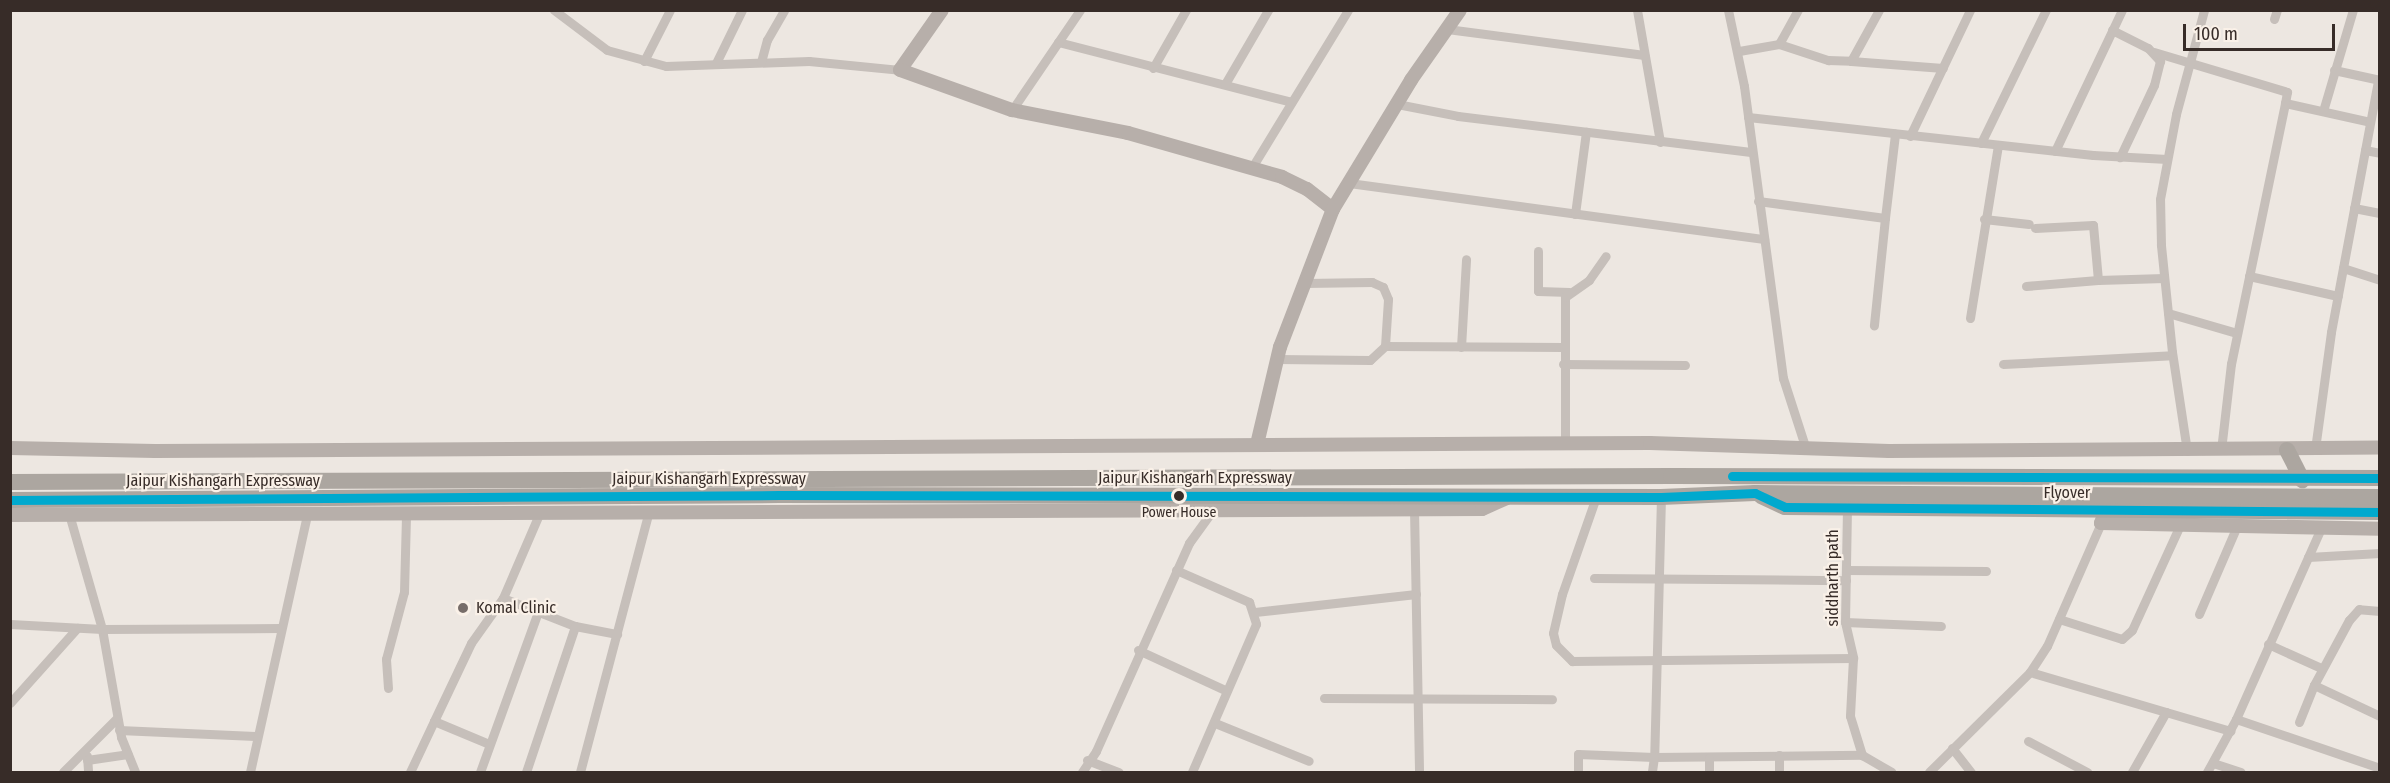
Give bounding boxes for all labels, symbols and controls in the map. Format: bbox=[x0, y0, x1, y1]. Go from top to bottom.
scale bar bbox=[2186, 12, 2338, 50]
text: 100 m bbox=[2194, 23, 2238, 45]
street label: Jaipur Kishangarh Expressway bbox=[1098, 468, 1292, 488]
street label: Jaipur Kishangarh Expressway bbox=[612, 469, 806, 489]
street label: Jaipur Kishangarh Expressway bbox=[126, 471, 320, 491]
street label: Flyover bbox=[2044, 483, 2090, 503]
marker: Power House bbox=[1173, 490, 1185, 502]
place label: Power House bbox=[1142, 505, 1216, 521]
street label: siddharth path bbox=[1823, 529, 1843, 627]
place label: Komal Clinic bbox=[476, 598, 556, 618]
marker: Komal Clinic bbox=[454, 599, 472, 617]

